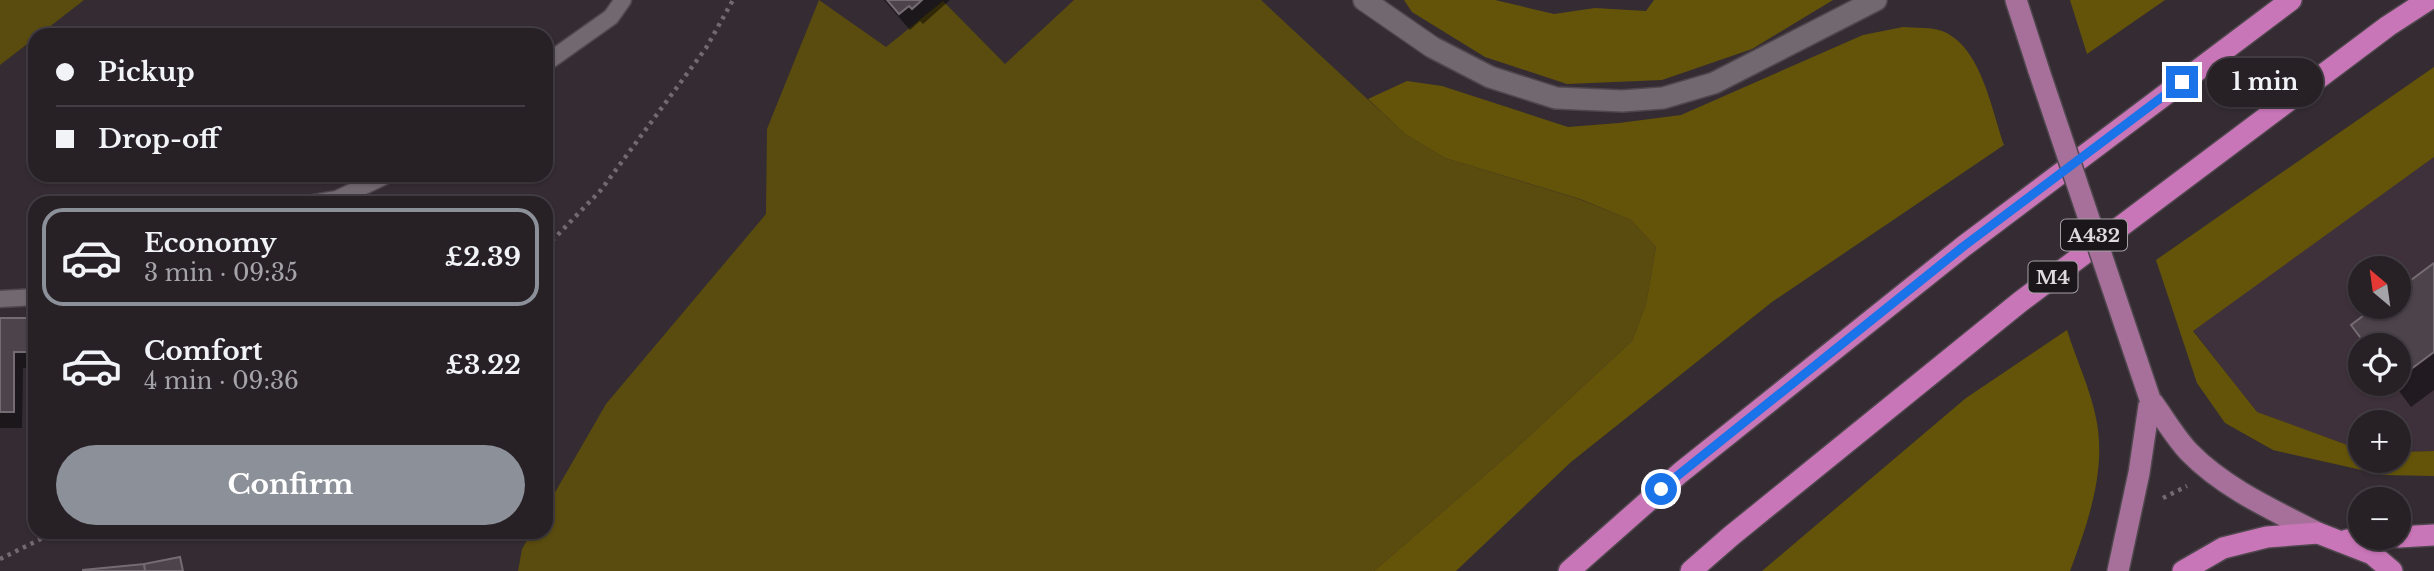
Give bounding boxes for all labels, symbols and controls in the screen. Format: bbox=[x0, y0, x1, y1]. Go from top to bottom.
text: Pickup bbox=[98, 56, 195, 88]
callout: 1 min bbox=[2206, 57, 2322, 106]
route end bbox=[2166, 66, 2198, 98]
text: 1 min bbox=[2232, 68, 2298, 96]
text: Drop-off bbox=[98, 123, 219, 155]
road number: A432 bbox=[2061, 219, 2127, 250]
icon: car bbox=[60, 226, 123, 289]
text: Economy bbox=[144, 227, 277, 259]
text: £2.39 bbox=[445, 241, 521, 273]
north arrow bbox=[2348, 256, 2412, 318]
map controls bbox=[2348, 256, 2411, 550]
text: 3 min · 09:35 bbox=[144, 259, 298, 287]
road number: M4 bbox=[2028, 262, 2078, 292]
button: locate bbox=[2348, 333, 2411, 396]
icon: car bbox=[60, 334, 123, 397]
text: Comfort bbox=[144, 335, 262, 367]
text: £3.22 bbox=[445, 349, 521, 381]
text: 4 min · 09:36 bbox=[144, 367, 299, 395]
button: + bbox=[2348, 410, 2411, 473]
button: Confirm bbox=[56, 445, 525, 525]
route start bbox=[1645, 473, 1677, 505]
button: − bbox=[2348, 487, 2411, 550]

